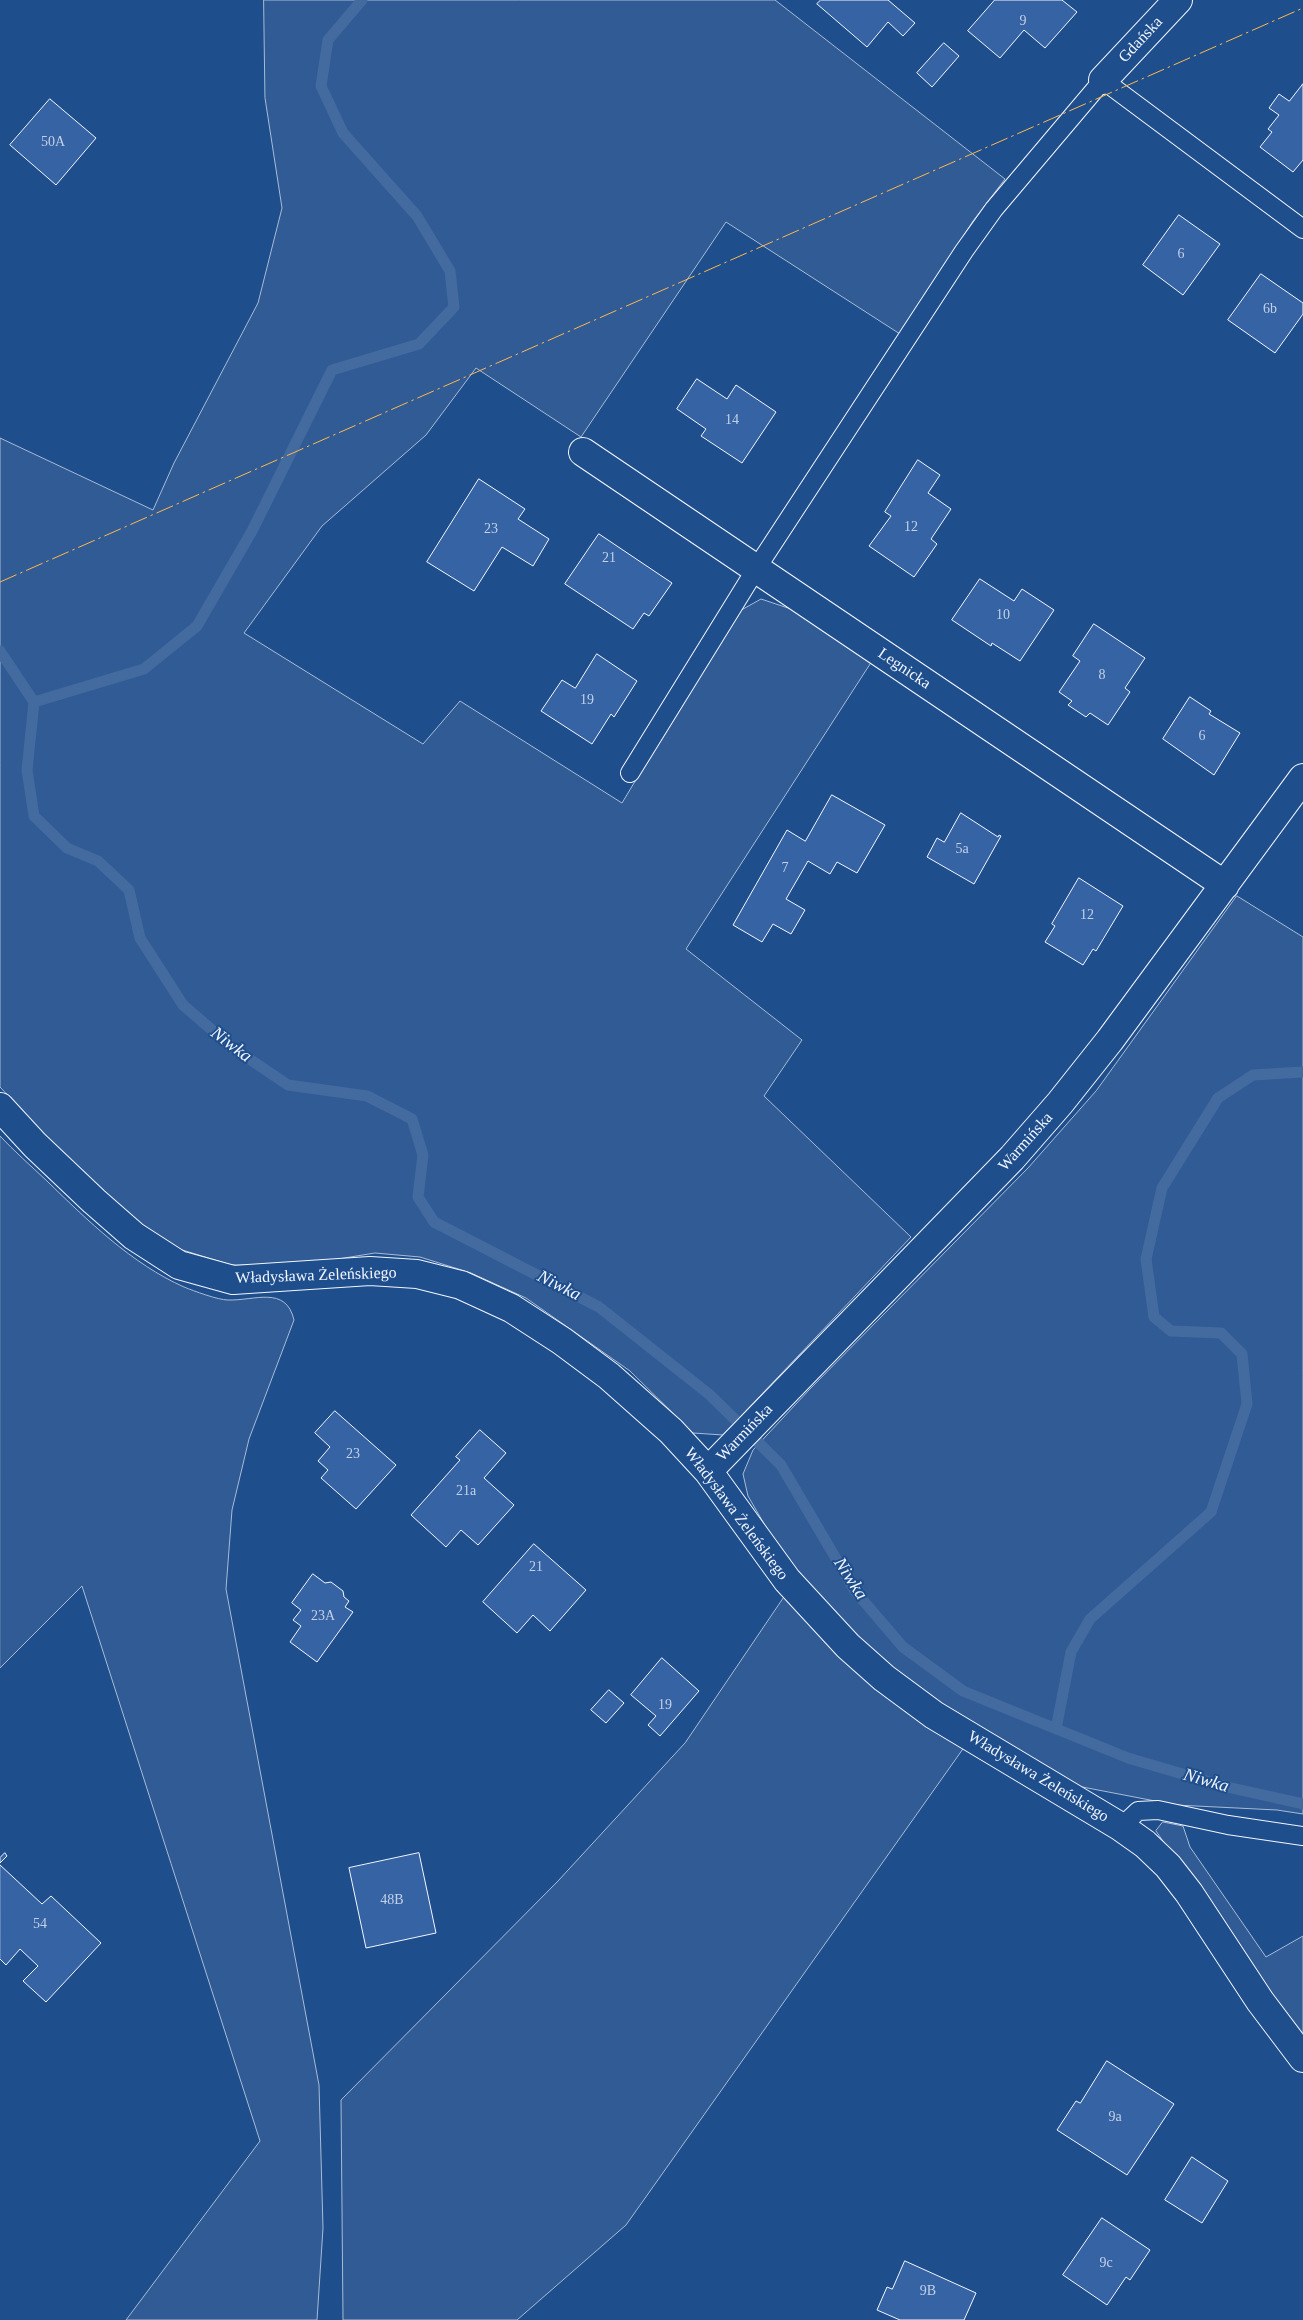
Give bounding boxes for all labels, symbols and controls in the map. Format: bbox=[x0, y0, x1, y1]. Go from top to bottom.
house number: 9 bbox=[1020, 13, 1026, 29]
street label: Gdańska bbox=[1115, 13, 1167, 67]
house number: 50A bbox=[41, 134, 65, 150]
house number: 6 bbox=[1178, 246, 1184, 262]
house number: 6b bbox=[1263, 301, 1277, 317]
house number: 14 bbox=[725, 412, 739, 428]
house number: 12 bbox=[904, 519, 918, 535]
house number: 23 bbox=[484, 521, 498, 537]
house number: 21 bbox=[602, 550, 616, 566]
house number: 10 bbox=[996, 607, 1010, 623]
street label: Legnicka bbox=[874, 644, 934, 694]
house number: 8 bbox=[1098, 667, 1106, 683]
house number: 19 bbox=[580, 692, 594, 708]
house number: 6 bbox=[1198, 728, 1206, 744]
house number: 5a bbox=[955, 841, 969, 857]
house number: 7 bbox=[782, 860, 788, 876]
house number: 12 bbox=[1080, 907, 1094, 923]
water label: Niwka bbox=[206, 1023, 256, 1067]
street label: Warmińska bbox=[995, 1109, 1057, 1175]
street label: Władysława Żeleńskiego bbox=[235, 1264, 397, 1288]
water label: Niwka bbox=[534, 1266, 584, 1306]
street label: Warmińska bbox=[713, 1400, 777, 1466]
street label: Władysława Żeleńskiego bbox=[680, 1444, 792, 1584]
house number: 23 bbox=[346, 1446, 360, 1462]
house number: 21a bbox=[456, 1483, 476, 1499]
water label: Niwka bbox=[828, 1554, 872, 1604]
house number: 21 bbox=[529, 1559, 543, 1575]
house number: 23A bbox=[311, 1608, 335, 1624]
house number: 19 bbox=[658, 1697, 672, 1713]
street label: Władysława Żeleńskiego bbox=[964, 1727, 1112, 1827]
water label: Niwka bbox=[1181, 1764, 1231, 1798]
house number: 48B bbox=[380, 1892, 404, 1908]
house number: 54 bbox=[33, 1916, 47, 1932]
house number: 9a bbox=[1108, 2109, 1122, 2125]
house number: 9c bbox=[1099, 2255, 1113, 2271]
house number: 9B bbox=[920, 2283, 936, 2299]

